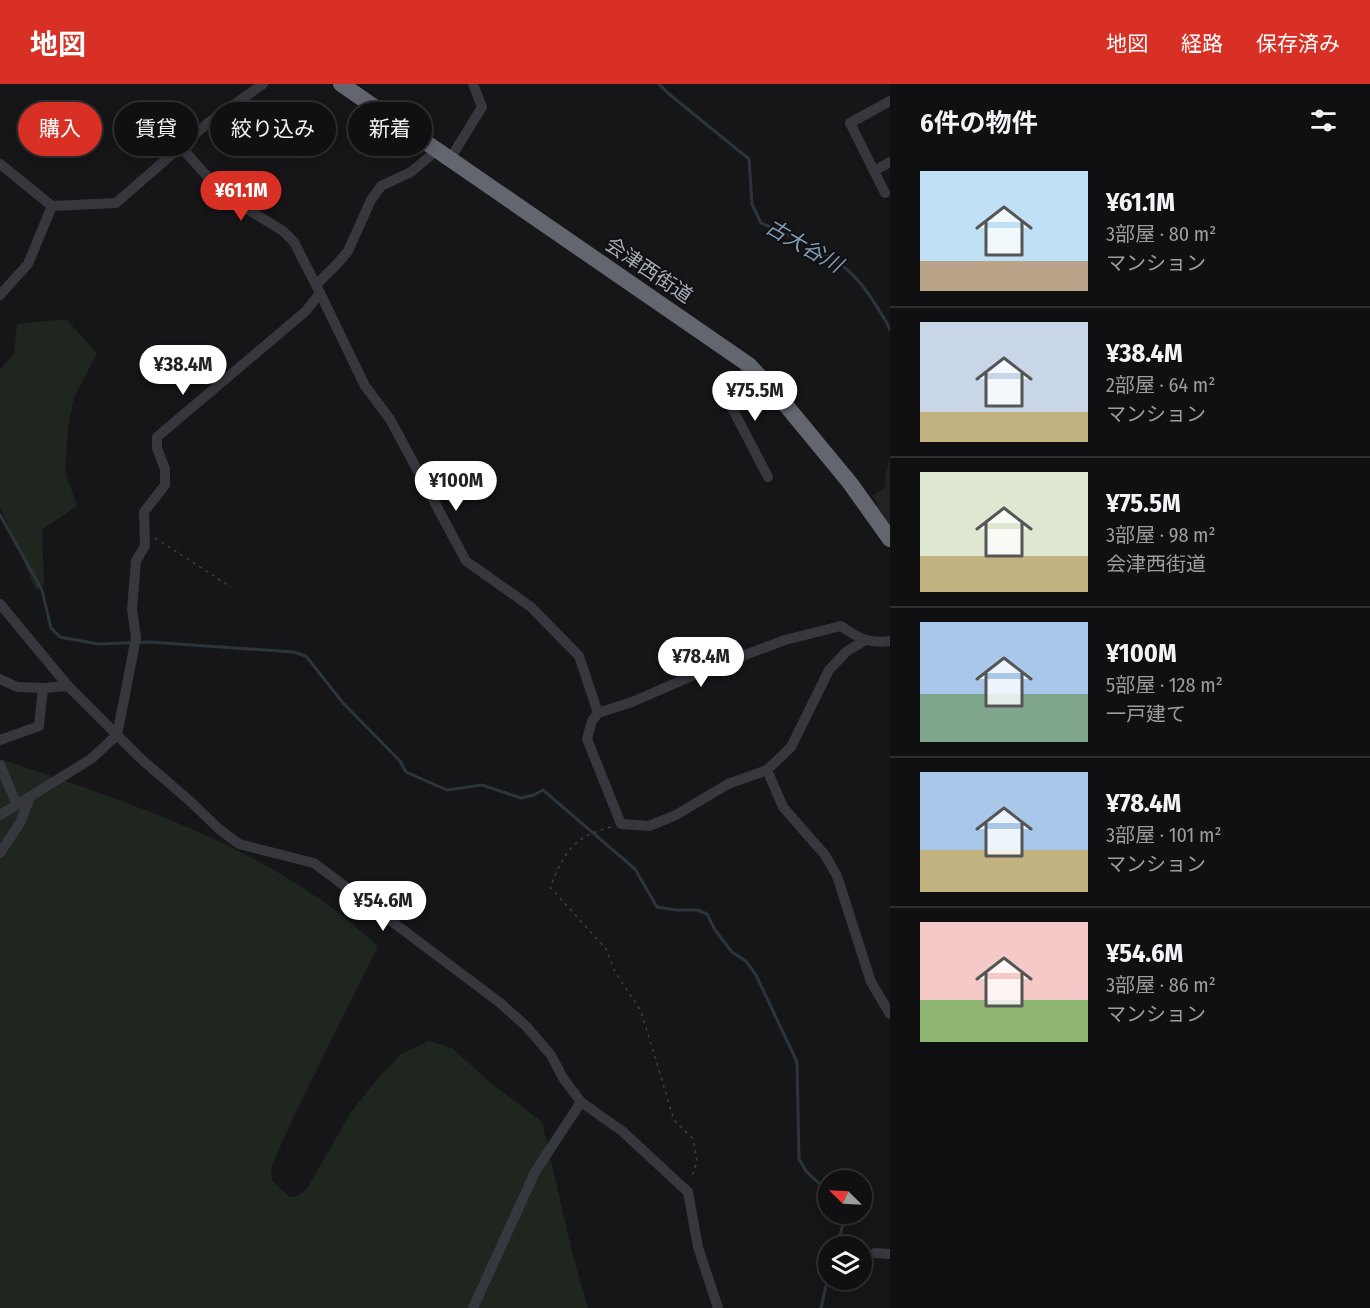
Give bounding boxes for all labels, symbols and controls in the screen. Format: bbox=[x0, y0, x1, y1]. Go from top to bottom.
text: 地図 bbox=[30, 28, 86, 61]
text: 地図 bbox=[1106, 31, 1148, 57]
text: 経路 bbox=[1181, 31, 1223, 57]
text: 保存済み bbox=[1256, 31, 1340, 57]
chip: 購入 bbox=[18, 102, 102, 156]
chip: 賃貸 bbox=[114, 102, 198, 156]
chip: 絞り込み bbox=[210, 102, 336, 156]
chip: 新着 bbox=[348, 102, 432, 156]
icon: filters bbox=[1307, 104, 1340, 137]
text: 6件の物件 bbox=[920, 108, 1038, 139]
pin: ¥61.1M bbox=[192, 171, 290, 222]
text: ¥61.1M bbox=[214, 178, 268, 202]
text: ¥61.1M bbox=[1106, 187, 1175, 218]
icon: home bbox=[968, 195, 1040, 267]
water label: 古大谷川 bbox=[761, 214, 849, 279]
text: 3部屋 · 80 m² bbox=[1106, 222, 1216, 246]
street label: 会津西街道 bbox=[601, 232, 697, 308]
text: マンション bbox=[1106, 251, 1206, 275]
text: ¥38.4M bbox=[1106, 338, 1183, 369]
pin: ¥38.4M bbox=[134, 345, 232, 396]
icon: home bbox=[968, 346, 1040, 418]
text: ¥38.4M bbox=[154, 352, 212, 376]
pin: ¥75.5M bbox=[706, 371, 804, 422]
text: 2部屋 · 64 m² bbox=[1106, 373, 1215, 397]
text: ¥75.5M bbox=[726, 378, 784, 402]
text: マンション bbox=[1106, 402, 1206, 426]
pin: ¥100M bbox=[414, 461, 498, 512]
text: ¥100M bbox=[429, 468, 483, 492]
text: ¥75.5M bbox=[1106, 488, 1181, 519]
icon: home bbox=[968, 496, 1040, 568]
text: 3部屋 · 98 m² bbox=[1106, 523, 1216, 547]
text: 会津西街道 bbox=[1106, 552, 1206, 576]
pin: ¥78.4M bbox=[652, 637, 750, 688]
text: ¥100M bbox=[1106, 638, 1177, 669]
text: ¥78.4M bbox=[672, 644, 730, 668]
icon: home bbox=[968, 646, 1040, 718]
text: 5部屋 · 128 m² bbox=[1106, 673, 1223, 697]
text: 一戸建て bbox=[1106, 702, 1186, 726]
text: ¥78.4M bbox=[1106, 788, 1181, 819]
icon: home bbox=[968, 796, 1040, 868]
text: 3部屋 · 101 m² bbox=[1106, 823, 1221, 847]
text: マンション bbox=[1106, 852, 1206, 876]
pin: ¥54.6M bbox=[334, 881, 432, 932]
text: ¥54.6M bbox=[353, 888, 413, 912]
text: ¥54.6M bbox=[1106, 938, 1183, 969]
icon: home bbox=[968, 946, 1040, 1018]
text: 3部屋 · 86 m² bbox=[1106, 973, 1216, 997]
text: マンション bbox=[1106, 1002, 1206, 1026]
north arrow bbox=[818, 1170, 872, 1224]
map controls bbox=[818, 1170, 872, 1290]
button: layers bbox=[818, 1236, 872, 1290]

